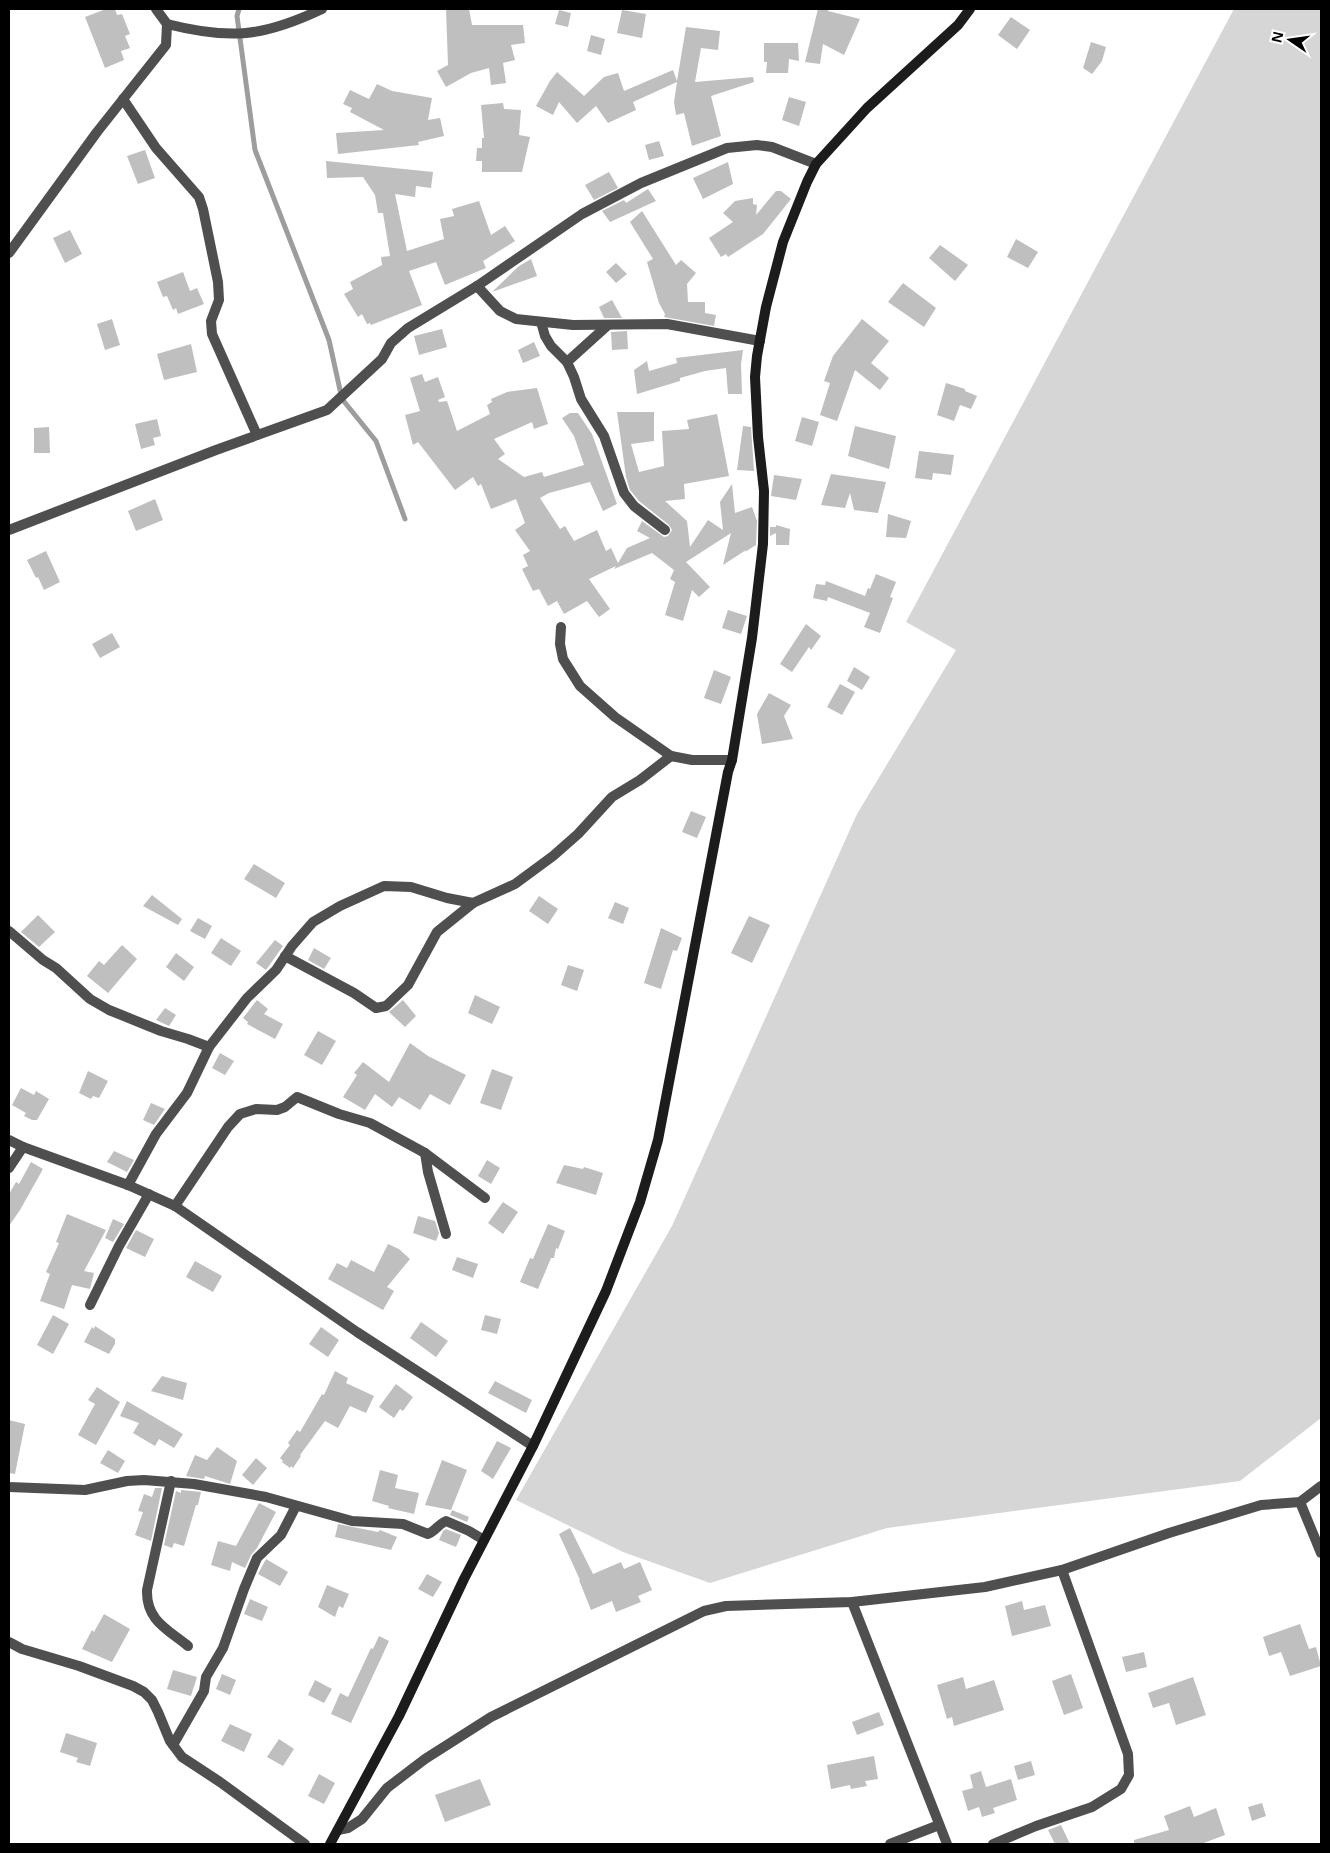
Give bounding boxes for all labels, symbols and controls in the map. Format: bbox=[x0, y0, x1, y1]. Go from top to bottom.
north arrow bbox=[1265, 15, 1315, 65]
text: N bbox=[1266, 29, 1287, 45]

